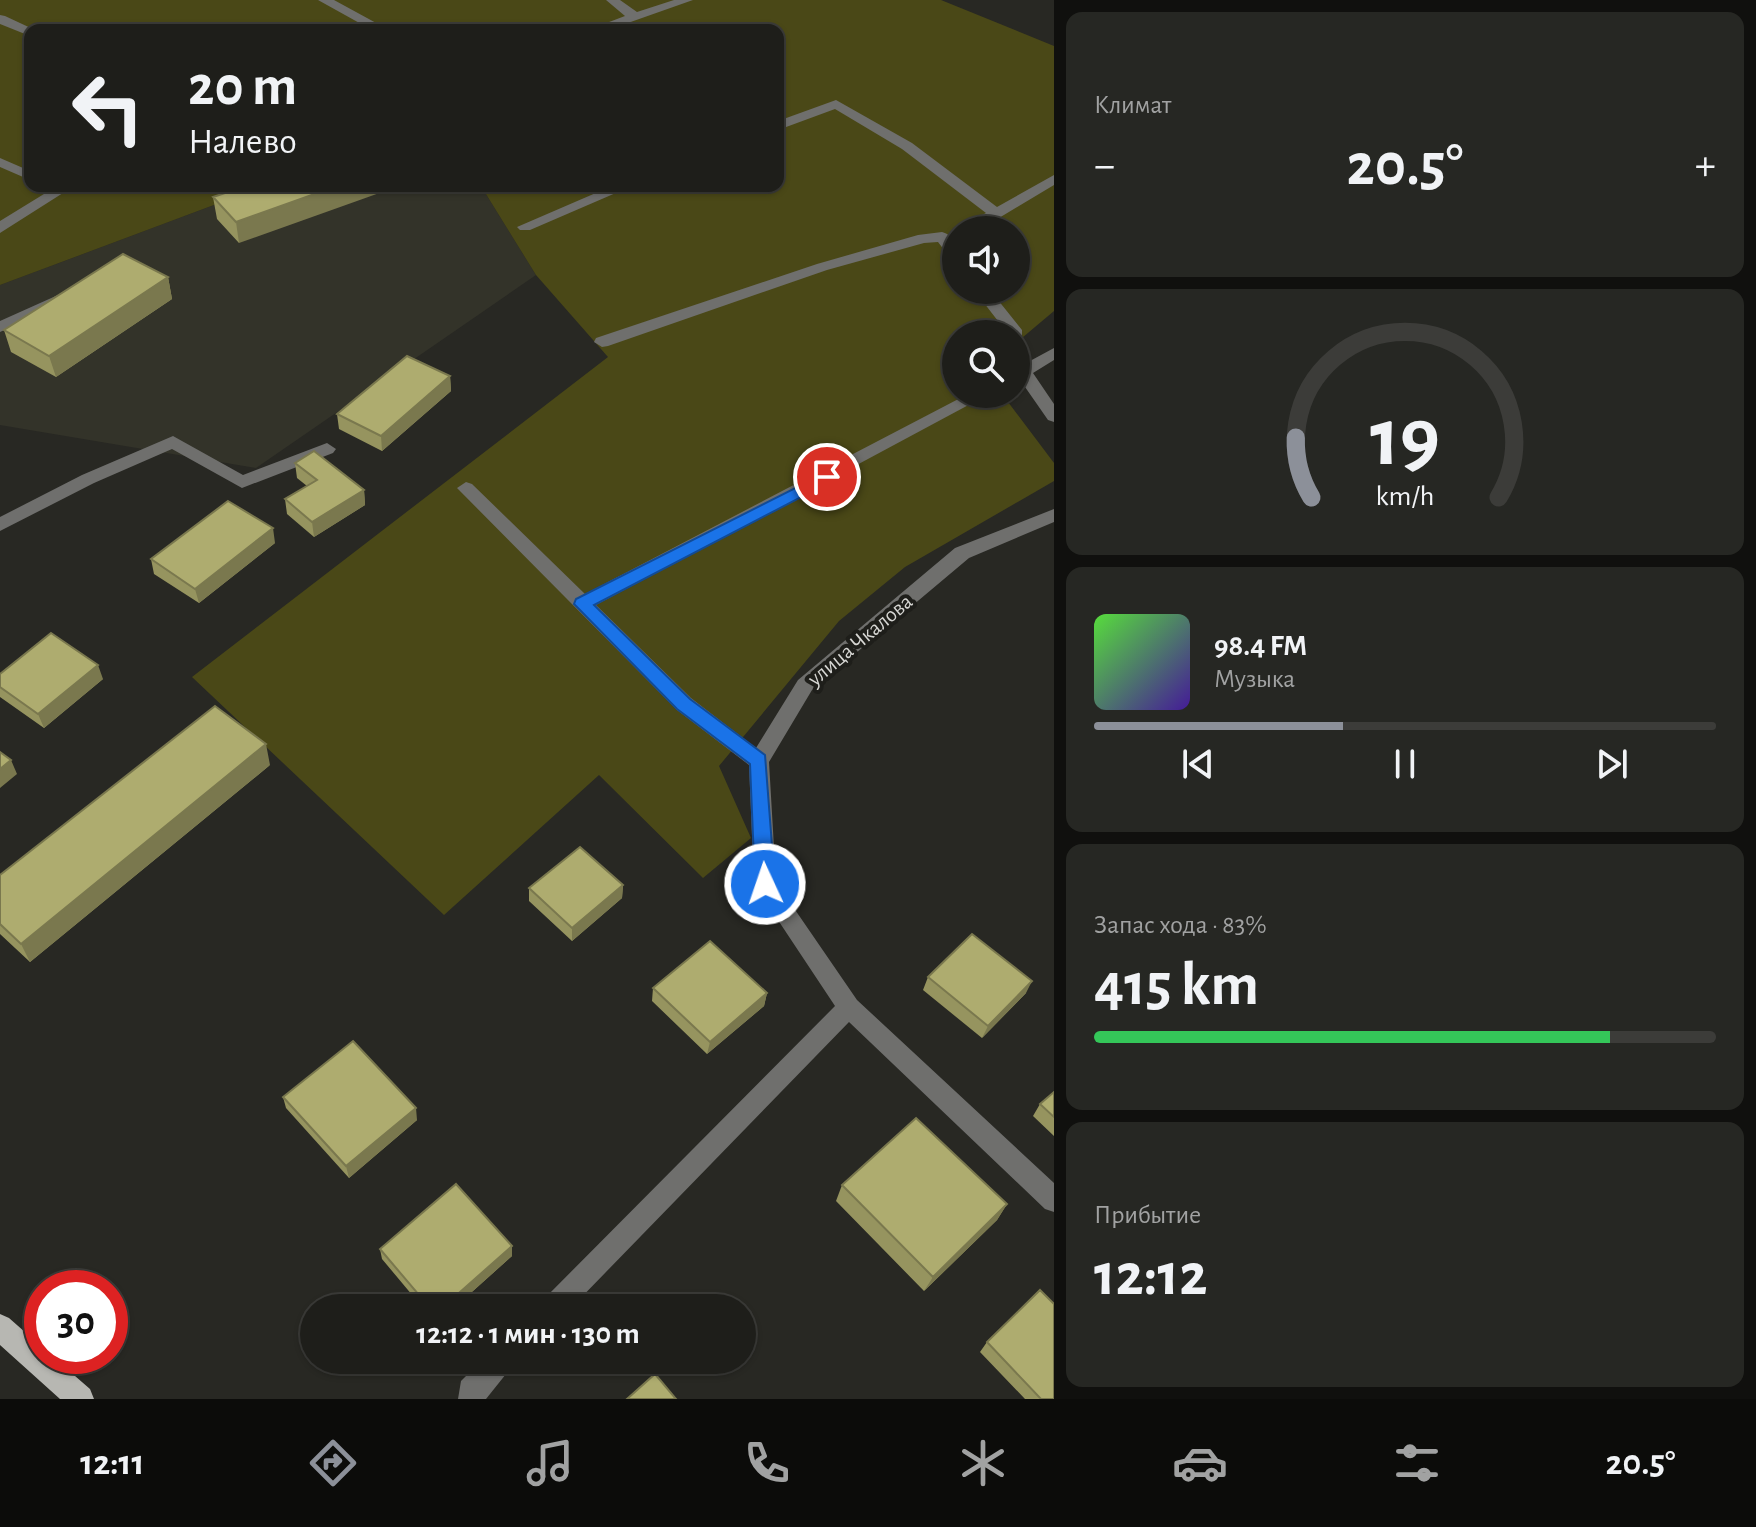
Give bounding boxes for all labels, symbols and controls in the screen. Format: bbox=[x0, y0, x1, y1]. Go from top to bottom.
icon: left bbox=[56, 56, 160, 160]
text: 20 m bbox=[188, 59, 297, 115]
text: Климат bbox=[1094, 92, 1171, 118]
text: Налево bbox=[188, 124, 297, 160]
text: 20.5° bbox=[1347, 136, 1463, 196]
text: − bbox=[1094, 144, 1115, 188]
text: + bbox=[1695, 144, 1716, 188]
map controls bbox=[942, 216, 1030, 408]
button: sound bbox=[942, 216, 1030, 304]
button: search bbox=[942, 320, 1030, 408]
text: 19 bbox=[1370, 397, 1440, 481]
pin bbox=[793, 443, 861, 511]
icon: arrive bbox=[805, 455, 849, 499]
text: km/h bbox=[1376, 482, 1434, 511]
street label: улица Чкалова bbox=[803, 590, 917, 691]
text: 98.4 FM bbox=[1214, 631, 1307, 661]
text: Музыка bbox=[1214, 666, 1295, 692]
icon: previous bbox=[1176, 742, 1220, 786]
icon: pause bbox=[1383, 742, 1427, 786]
icon: next bbox=[1590, 742, 1634, 786]
position arrow bbox=[723, 842, 807, 926]
text: Запас хода · 83% bbox=[1094, 912, 1267, 938]
text: 415 km bbox=[1094, 956, 1259, 1016]
text: Прибытие bbox=[1094, 1202, 1201, 1228]
text: 12:12 bbox=[1094, 1246, 1207, 1306]
speed limit sign: 30 bbox=[24, 1270, 128, 1374]
text: 12:12 · 1 мин · 130 m bbox=[416, 1319, 640, 1349]
icon: directions bbox=[305, 1435, 361, 1491]
icon: music bbox=[522, 1435, 578, 1491]
icon: phone bbox=[739, 1435, 795, 1491]
icon: climate bbox=[955, 1435, 1011, 1491]
icon: car bbox=[1172, 1435, 1228, 1491]
icon: filters bbox=[1389, 1435, 1445, 1491]
text: 12:11 bbox=[80, 1445, 144, 1481]
text: 20.5° bbox=[1605, 1445, 1676, 1481]

